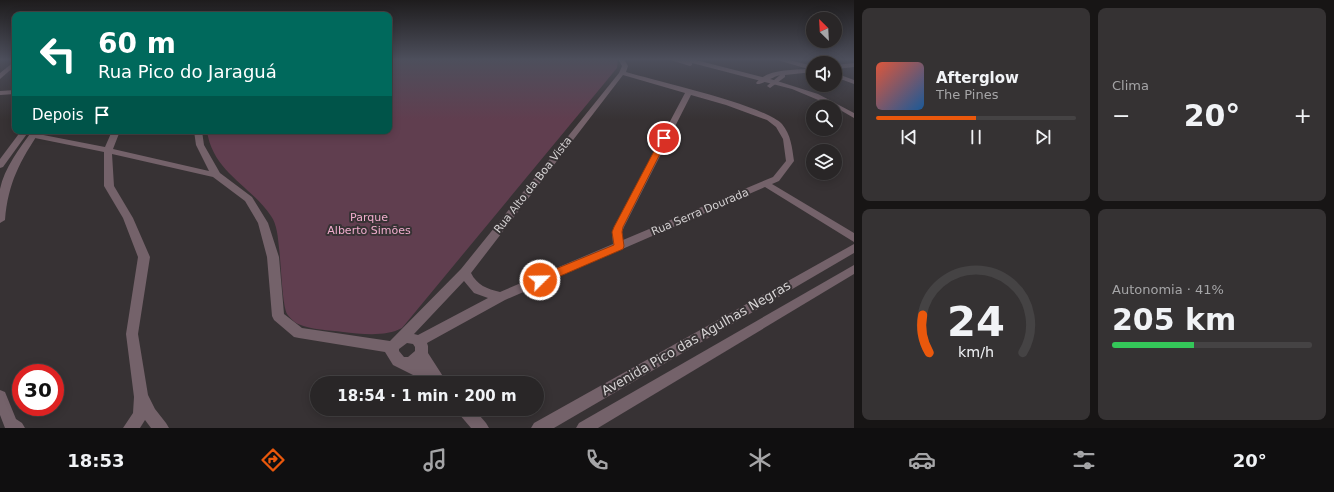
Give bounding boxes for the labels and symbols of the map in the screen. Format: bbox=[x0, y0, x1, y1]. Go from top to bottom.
north arrow bbox=[806, 12, 842, 48]
pin bbox=[647, 121, 681, 155]
street label: Rua Alto da Boa Vista bbox=[491, 134, 575, 236]
street label: Rua Serra Dourada bbox=[649, 186, 751, 238]
park label: Parque Alberto Simões bbox=[327, 211, 411, 237]
position arrow bbox=[519, 259, 561, 301]
street label: Avenida Pico das Agulhas Negras bbox=[599, 277, 793, 398]
speed limit sign: 30 bbox=[12, 364, 64, 416]

